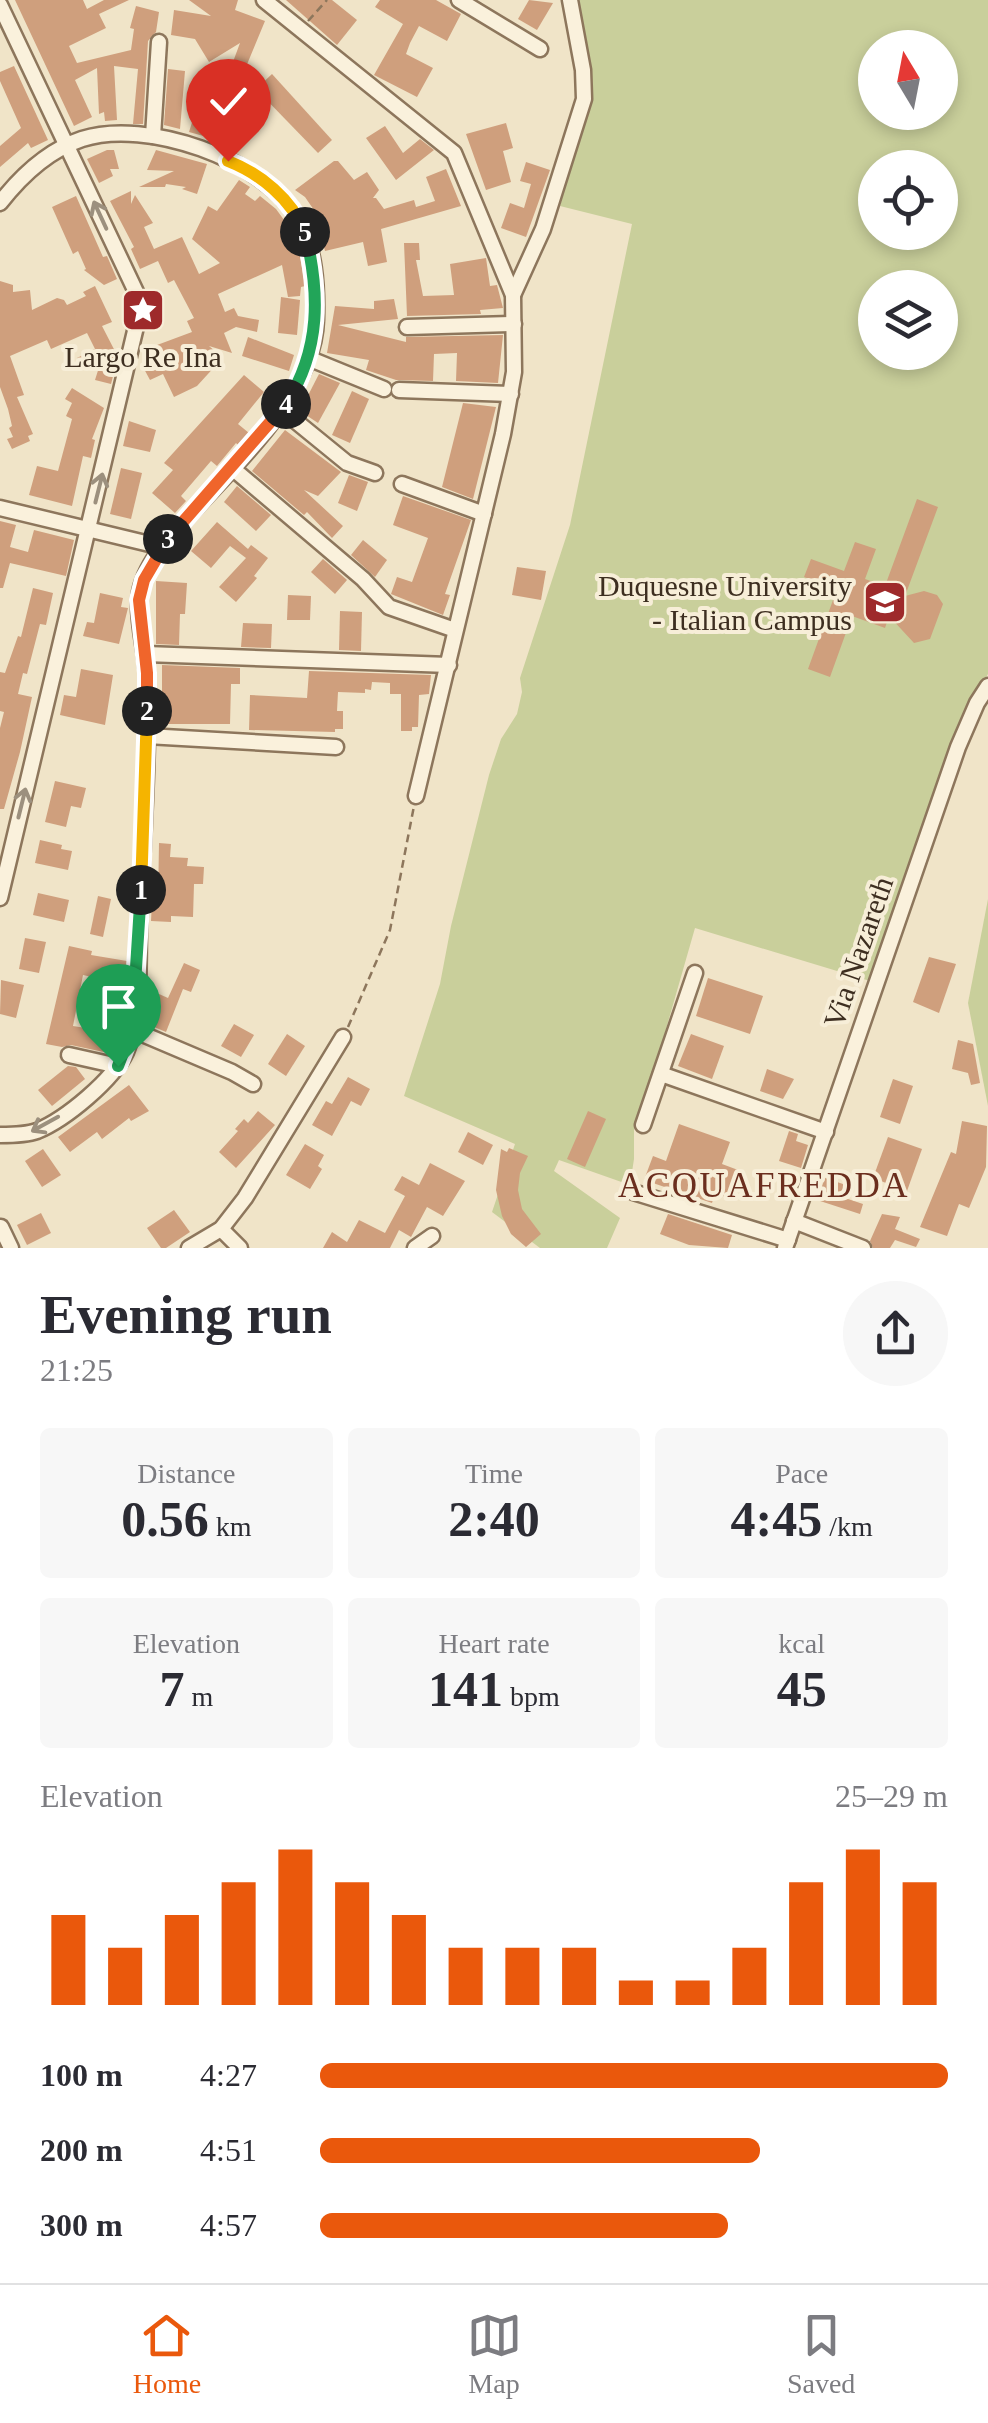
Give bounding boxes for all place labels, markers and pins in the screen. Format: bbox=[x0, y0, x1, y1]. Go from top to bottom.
pin bbox=[186, 59, 271, 162]
pin: 5 bbox=[280, 207, 330, 257]
place icon: Largo Re Ina bbox=[120, 287, 166, 333]
place label: Largo Re Ina bbox=[64, 340, 222, 373]
pin: 4 bbox=[261, 379, 311, 429]
pin: 3 bbox=[143, 514, 193, 564]
place label: Duquesne University - Italian Campus bbox=[598, 569, 852, 636]
school or university icon: Duquesne University - Italian Campus bbox=[862, 579, 908, 625]
pin: 2 bbox=[122, 686, 172, 736]
pin: 1 bbox=[116, 865, 166, 915]
pin bbox=[76, 964, 161, 1067]

